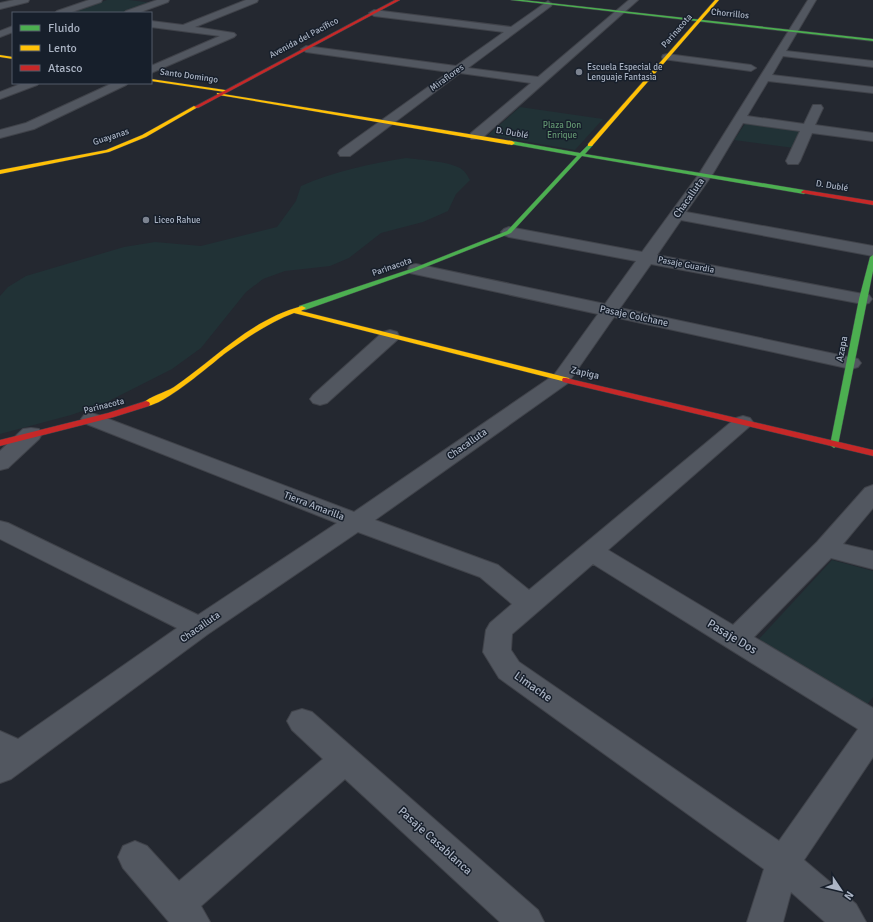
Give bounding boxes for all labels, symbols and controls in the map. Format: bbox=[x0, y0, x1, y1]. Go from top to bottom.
street label: Chorrillos bbox=[711, 7, 750, 21]
street label: Parinacota bbox=[659, 11, 695, 50]
legend bbox=[12, 12, 152, 84]
street label: Avenida del Pacífico bbox=[268, 15, 341, 61]
text: Fluido bbox=[48, 21, 80, 36]
text: Lento bbox=[48, 41, 77, 56]
text: Atasco bbox=[48, 61, 83, 76]
street label: Miraflores bbox=[428, 62, 466, 94]
place label: Escuela Especial de Lenguaje Fantasia bbox=[587, 62, 663, 83]
street label: Santo Domingo bbox=[159, 66, 219, 86]
marker: Escuela Especial de Lenguaje Fantasia bbox=[574, 67, 584, 77]
park label: Plaza Don Enrique bbox=[543, 120, 581, 141]
street label: D. Dublé bbox=[495, 125, 529, 141]
street label: Guayanas bbox=[92, 126, 130, 148]
street label: Chacalluta bbox=[671, 176, 707, 220]
street label: D. Dublé bbox=[815, 178, 849, 194]
marker: Liceo Rahue bbox=[141, 215, 151, 225]
place label: Liceo Rahue bbox=[154, 215, 201, 226]
street label: Pasaje Guardia bbox=[657, 254, 716, 276]
street label: Parinacota bbox=[371, 255, 414, 279]
street label: Pasaje Colchane bbox=[599, 303, 669, 329]
street label: Azapa bbox=[834, 335, 850, 363]
street label: Zapiga bbox=[570, 364, 600, 382]
street label: Parinacota bbox=[83, 396, 126, 416]
street label: Chacalluta bbox=[445, 426, 489, 462]
street label: Tierra Amarilla bbox=[282, 489, 346, 523]
street label: Chacalluta bbox=[178, 609, 222, 645]
street label: Pasaje Dos bbox=[704, 616, 760, 658]
street label: Limache bbox=[511, 668, 555, 706]
street label: Pasaje Casablanca bbox=[395, 804, 475, 878]
north arrow bbox=[821, 870, 861, 910]
text: N bbox=[841, 889, 856, 902]

